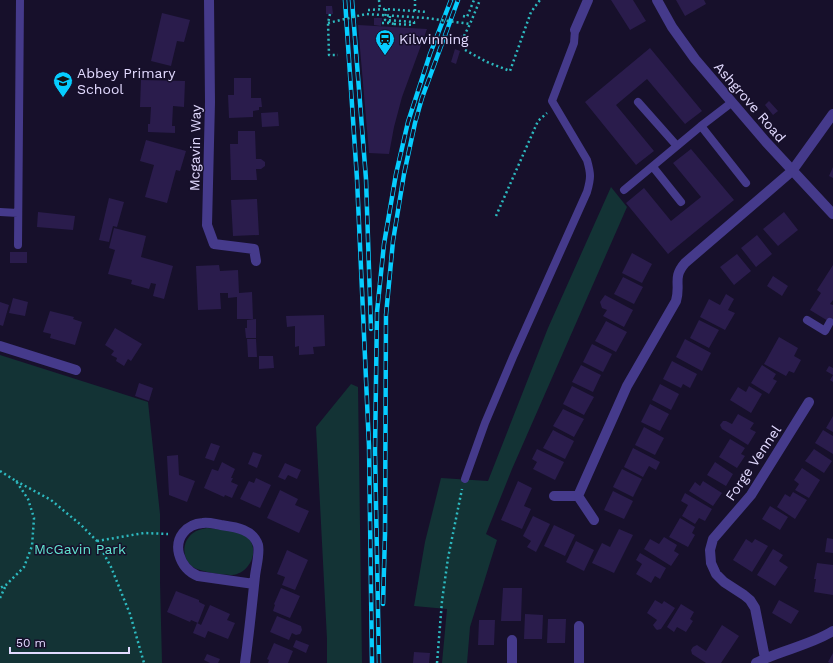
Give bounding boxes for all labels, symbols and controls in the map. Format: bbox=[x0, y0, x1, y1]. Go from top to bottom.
station icon: Kilwinning bbox=[374, 28, 396, 56]
place label: Kilwinning bbox=[399, 31, 469, 47]
street label: Ashgrove Road bbox=[711, 59, 789, 145]
place label: Abbey Primary School bbox=[77, 65, 176, 97]
school or university icon: Abbey Primary School bbox=[52, 70, 74, 98]
street label: Mcgavin Way bbox=[186, 104, 204, 191]
street label: Forge Vennel bbox=[722, 422, 785, 504]
park label: McGavin Park bbox=[34, 541, 126, 557]
scale bar bbox=[10, 629, 129, 655]
text: 50 m bbox=[16, 636, 46, 650]

